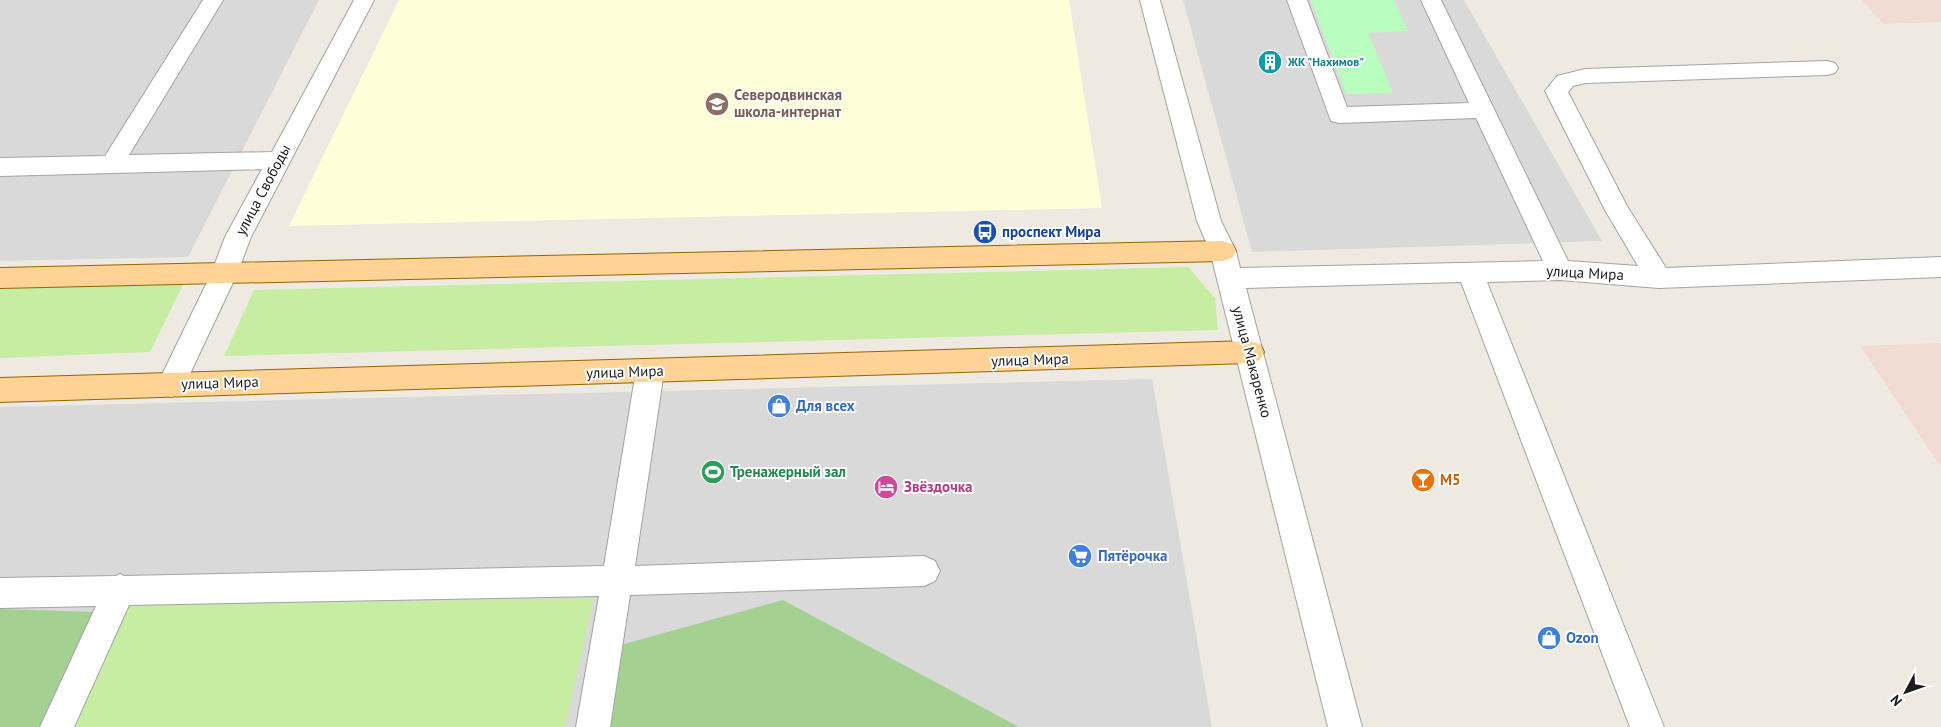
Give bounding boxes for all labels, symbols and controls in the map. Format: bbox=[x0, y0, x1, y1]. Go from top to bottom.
building icon: ЖК "Нахимов" bbox=[1257, 49, 1283, 75]
place label: ЖК "Нахимов" bbox=[1287, 54, 1364, 69]
place label: Северодвинская школа-интернат bbox=[734, 85, 842, 121]
school or university icon: Северодвинская школа-интернат bbox=[704, 91, 730, 117]
street label: улица Свободы bbox=[231, 141, 294, 238]
bus stop icon: проспект Мира bbox=[972, 219, 998, 245]
place label: проспект Мира bbox=[1002, 222, 1101, 241]
street label: улица Мира bbox=[1546, 261, 1624, 284]
street label: улица Макаренко bbox=[1228, 304, 1277, 420]
street label: улица Мира bbox=[991, 349, 1069, 370]
street label: улица Мира bbox=[586, 361, 664, 382]
street label: улица Мира bbox=[181, 372, 259, 393]
shop icon: Для всех bbox=[766, 393, 792, 419]
place label: Для всех bbox=[796, 396, 855, 415]
sports icon: Тренажерный зал bbox=[700, 459, 726, 485]
place label: Тренажерный зал bbox=[730, 462, 846, 481]
bar icon: М5 bbox=[1410, 467, 1436, 493]
place label: М5 bbox=[1440, 470, 1461, 489]
hotel icon: Звёздочка bbox=[873, 474, 899, 500]
place label: Звёздочка bbox=[904, 477, 973, 496]
supermarket icon: Пятёрочка bbox=[1067, 543, 1093, 569]
place label: Пятёрочка bbox=[1098, 546, 1167, 565]
shop icon: Ozon bbox=[1536, 625, 1562, 651]
place label: Ozon bbox=[1566, 628, 1599, 647]
north arrow bbox=[1881, 667, 1931, 717]
text: N bbox=[1886, 691, 1906, 710]

